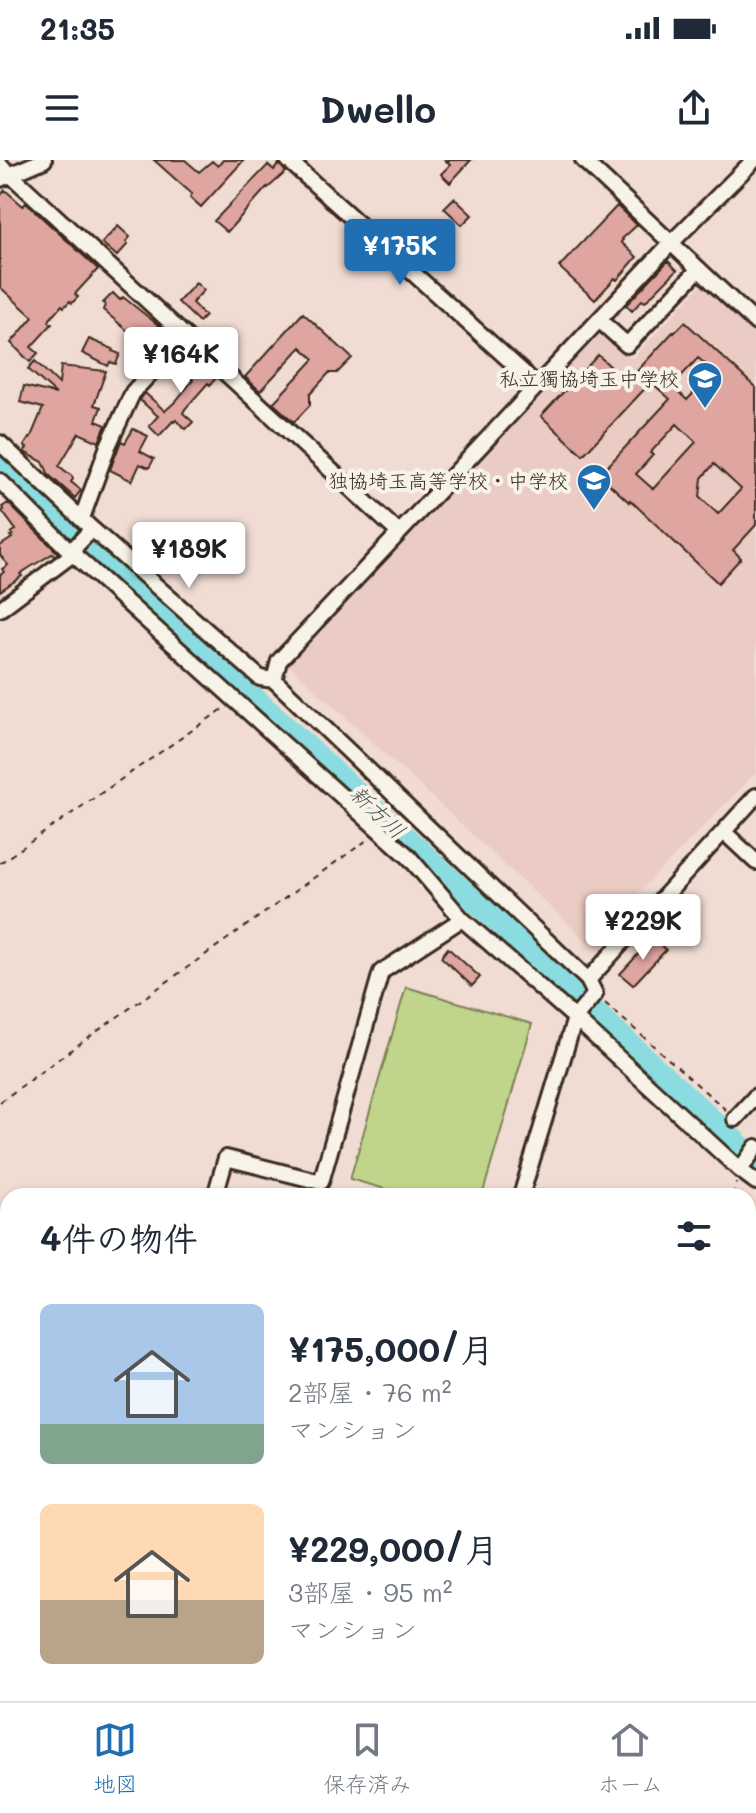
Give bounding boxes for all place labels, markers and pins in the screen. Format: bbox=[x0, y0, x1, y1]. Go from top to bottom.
pin: ¥175K bbox=[344, 219, 456, 287]
pin: ¥164K bbox=[125, 327, 237, 395]
school or university icon: 私立獨協埼玉中学校 bbox=[686, 360, 724, 410]
place label: 私立獨協埼玉中学校 bbox=[499, 365, 679, 391]
school or university icon: 独協埼玉高等学校・中学校 bbox=[575, 462, 613, 512]
place label: 独協埼玉高等学校・中学校 bbox=[328, 467, 568, 493]
pin: ¥189K bbox=[133, 522, 245, 590]
pin: ¥229K bbox=[587, 894, 699, 962]

